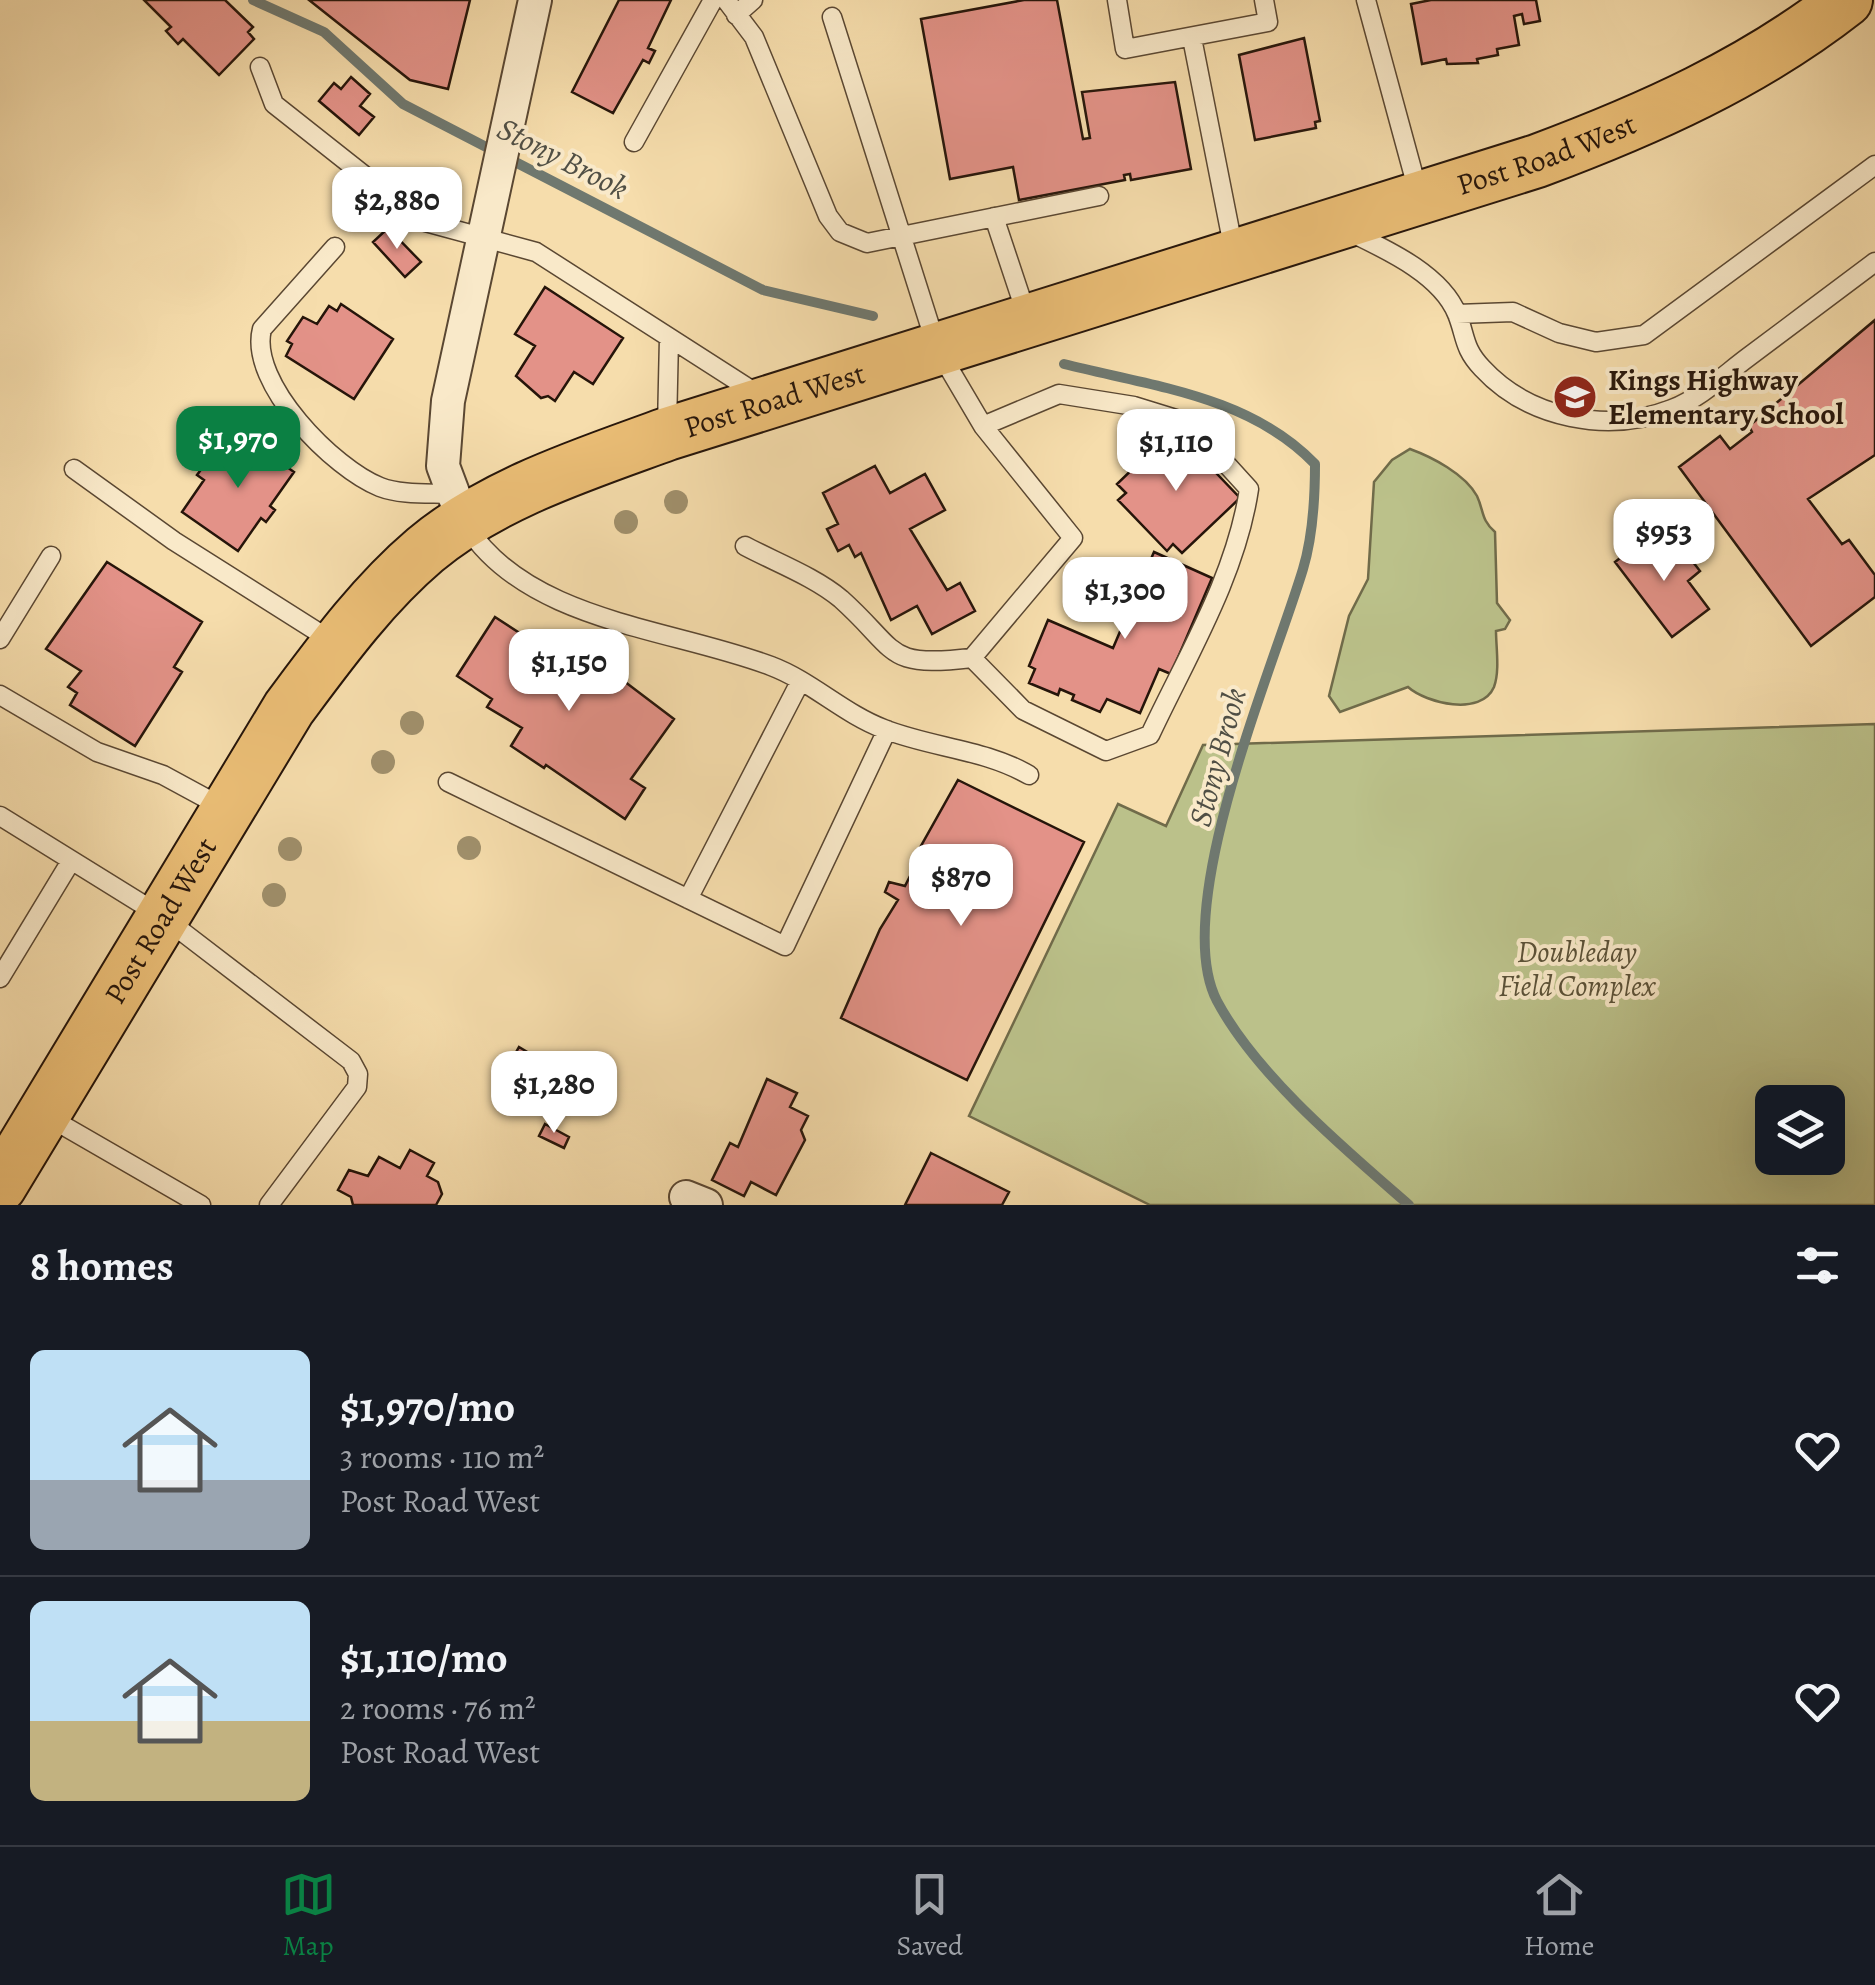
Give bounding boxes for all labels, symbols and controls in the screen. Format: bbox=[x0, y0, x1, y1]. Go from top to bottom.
street label: Post Road West bbox=[1452, 104, 1642, 205]
water label: Stony Brook bbox=[490, 106, 636, 210]
pin: $2,880 bbox=[316, 167, 478, 252]
text: $2,880 bbox=[354, 177, 440, 221]
street label: Post Road West bbox=[679, 353, 870, 447]
place label: Kings Highway Elementary School bbox=[1608, 360, 1844, 434]
school or university icon: Kings Highway Elementary School bbox=[1552, 374, 1598, 420]
pin: $1,970 bbox=[157, 406, 319, 491]
pin: $1,110 bbox=[1095, 409, 1257, 494]
text: $1,970 bbox=[198, 416, 278, 460]
text: $1,110 bbox=[1139, 419, 1213, 463]
pin: $953 bbox=[1605, 499, 1723, 584]
text: $953 bbox=[1635, 509, 1693, 553]
pin: $1,300 bbox=[1044, 557, 1206, 642]
text: $1,300 bbox=[1085, 567, 1165, 611]
pin: $1,150 bbox=[488, 629, 650, 714]
text: $1,150 bbox=[531, 639, 607, 683]
water label: Stony Brook bbox=[1177, 683, 1257, 831]
street label: Post Road West bbox=[95, 830, 226, 1011]
pin: $870 bbox=[902, 844, 1020, 929]
text: $870 bbox=[931, 854, 991, 898]
park label: Doubleday Field Complex bbox=[1498, 932, 1657, 1006]
pin: $1,280 bbox=[473, 1051, 635, 1136]
text: $1,280 bbox=[513, 1061, 595, 1105]
map controls bbox=[1755, 1085, 1845, 1175]
button: layers bbox=[1755, 1085, 1845, 1175]
text: 8 homes bbox=[30, 1237, 174, 1294]
icon: filters bbox=[1790, 1238, 1845, 1293]
text: $1,970/mo bbox=[340, 1378, 515, 1435]
icon: home bbox=[110, 1390, 230, 1510]
icon: heart bbox=[1790, 1423, 1845, 1478]
text: 3 rooms · 110 m² bbox=[340, 1435, 544, 1479]
text: Post Road West bbox=[340, 1479, 540, 1523]
text: $1,110/mo bbox=[340, 1629, 508, 1686]
icon: home bbox=[110, 1641, 230, 1761]
icon: heart bbox=[1790, 1674, 1845, 1729]
text: 2 rooms · 76 m² bbox=[340, 1686, 536, 1730]
text: Post Road West bbox=[340, 1730, 540, 1774]
tab: Map bbox=[281, 1867, 336, 1965]
tab: Saved bbox=[897, 1867, 963, 1965]
tab: Home bbox=[1524, 1867, 1594, 1965]

